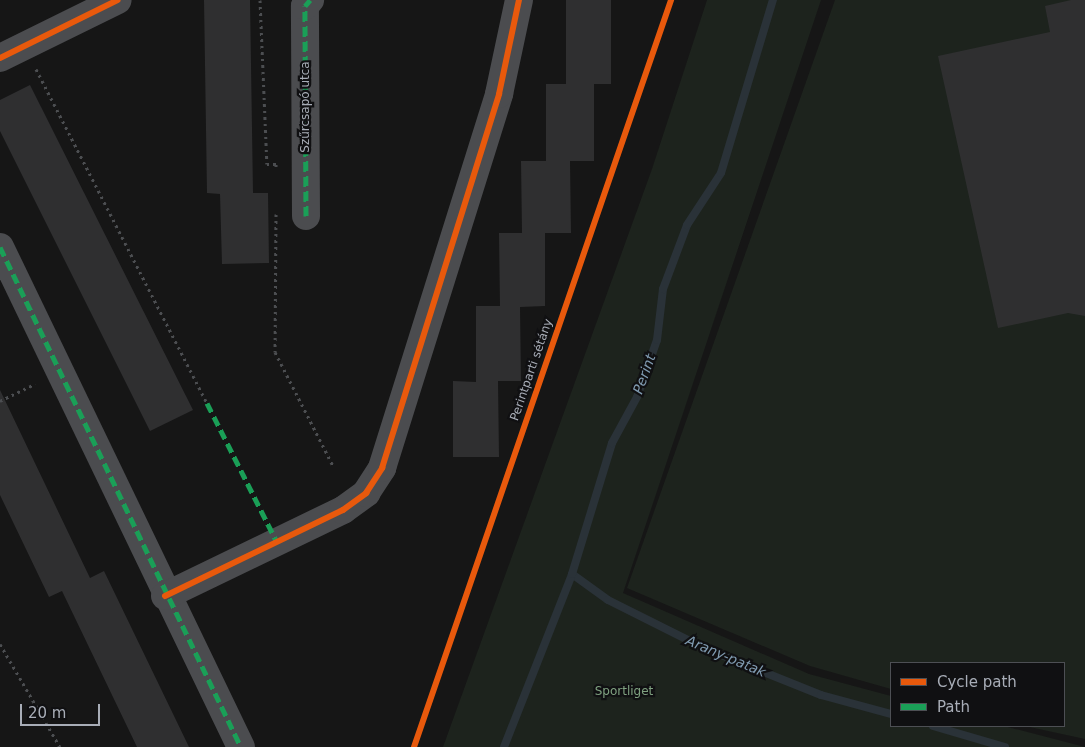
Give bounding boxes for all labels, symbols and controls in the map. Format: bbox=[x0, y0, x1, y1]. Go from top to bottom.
street label: Szűrcsapó utca bbox=[299, 61, 313, 153]
street label: Perintparti sétány bbox=[508, 317, 556, 423]
water label: Perint bbox=[629, 352, 659, 396]
water label: Arany-patak bbox=[683, 632, 769, 680]
legend bbox=[890, 662, 1065, 727]
text: Cycle path bbox=[937, 673, 1017, 691]
park label: Sportliget bbox=[595, 685, 653, 699]
scale bar bbox=[22, 694, 102, 726]
text: Path bbox=[937, 698, 970, 716]
text: 20 m bbox=[28, 704, 66, 722]

